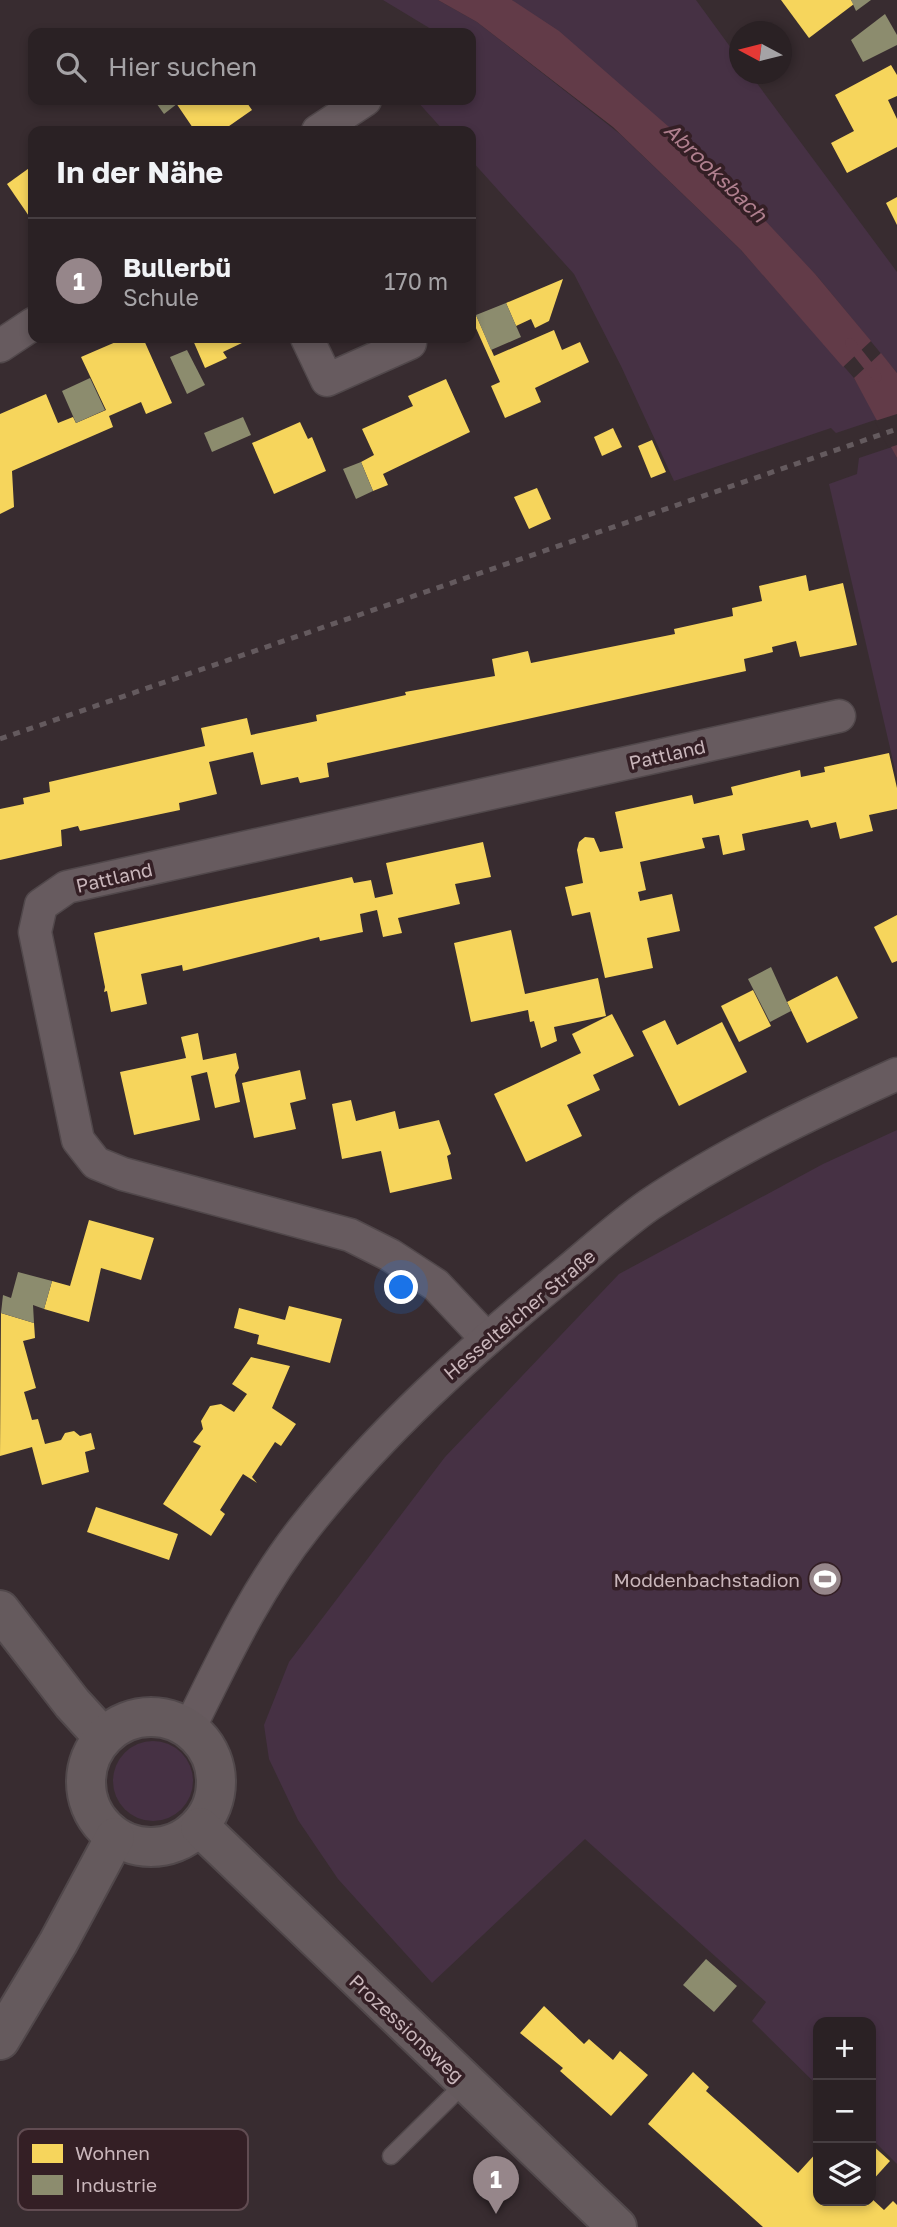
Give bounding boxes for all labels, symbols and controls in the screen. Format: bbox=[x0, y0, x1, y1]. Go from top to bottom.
north arrow bbox=[729, 21, 792, 84]
search box bbox=[28, 28, 476, 105]
icon: search bbox=[52, 48, 90, 86]
text: Hier suchen bbox=[108, 51, 257, 82]
water label: Abrooksbach bbox=[659, 117, 773, 228]
text: In der Nähe bbox=[56, 154, 223, 190]
text: Bullerbü bbox=[123, 252, 231, 283]
text: 1 bbox=[73, 267, 85, 295]
text: 170 m bbox=[384, 267, 448, 295]
text: Schule bbox=[123, 283, 199, 311]
street label: Pattland bbox=[626, 734, 708, 774]
street label: Pattland bbox=[73, 857, 155, 897]
street label: Hesselteicher Straße bbox=[439, 1244, 599, 1384]
your location bbox=[384, 1270, 418, 1304]
sports icon: Moddenbachstadion bbox=[806, 1560, 844, 1598]
place label: Moddenbachstadion bbox=[613, 1568, 800, 1591]
street label: Prozessionsweg bbox=[345, 1969, 469, 2087]
map controls bbox=[813, 2017, 876, 2206]
button: + bbox=[813, 2017, 876, 2080]
button: − bbox=[813, 2080, 876, 2143]
legend bbox=[18, 2129, 248, 2210]
text: Wohnen bbox=[75, 2141, 150, 2164]
button: layers bbox=[813, 2143, 876, 2206]
pin: 1 bbox=[473, 2156, 519, 2214]
text: Industrie bbox=[75, 2173, 157, 2196]

